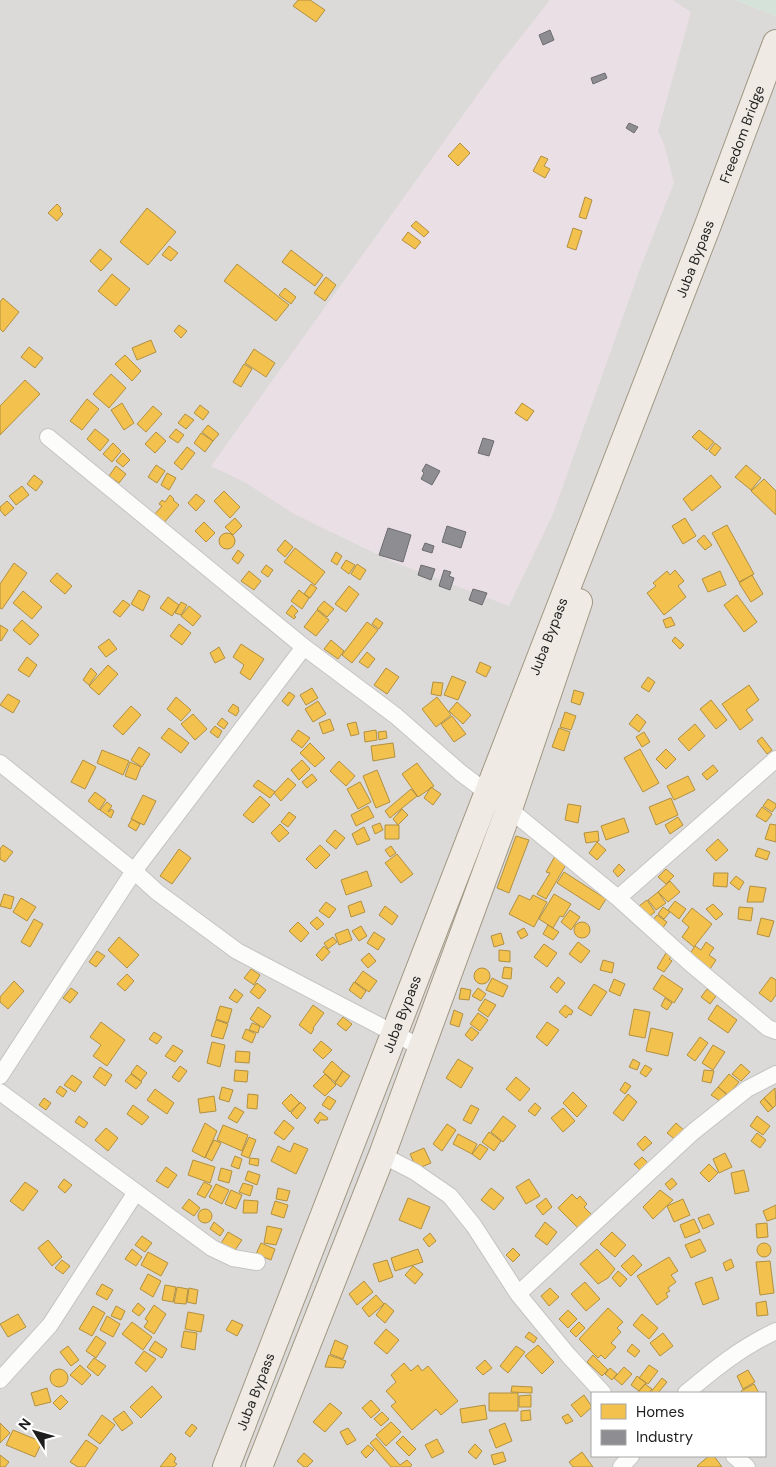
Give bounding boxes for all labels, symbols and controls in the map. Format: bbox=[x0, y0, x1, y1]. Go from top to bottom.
street label: Freedom Bridge bbox=[715, 83, 768, 186]
street label: Juba Bypass bbox=[672, 217, 718, 300]
street label: Juba Bypass bbox=[525, 595, 572, 678]
street label: Juba Bypass bbox=[379, 973, 425, 1055]
street label: Juba Bypass bbox=[232, 1350, 279, 1433]
legend bbox=[591, 1392, 766, 1457]
text: Homes bbox=[636, 1402, 685, 1422]
north arrow bbox=[10, 1407, 60, 1457]
text: N bbox=[14, 1415, 35, 1434]
text: Industry bbox=[636, 1427, 694, 1447]

